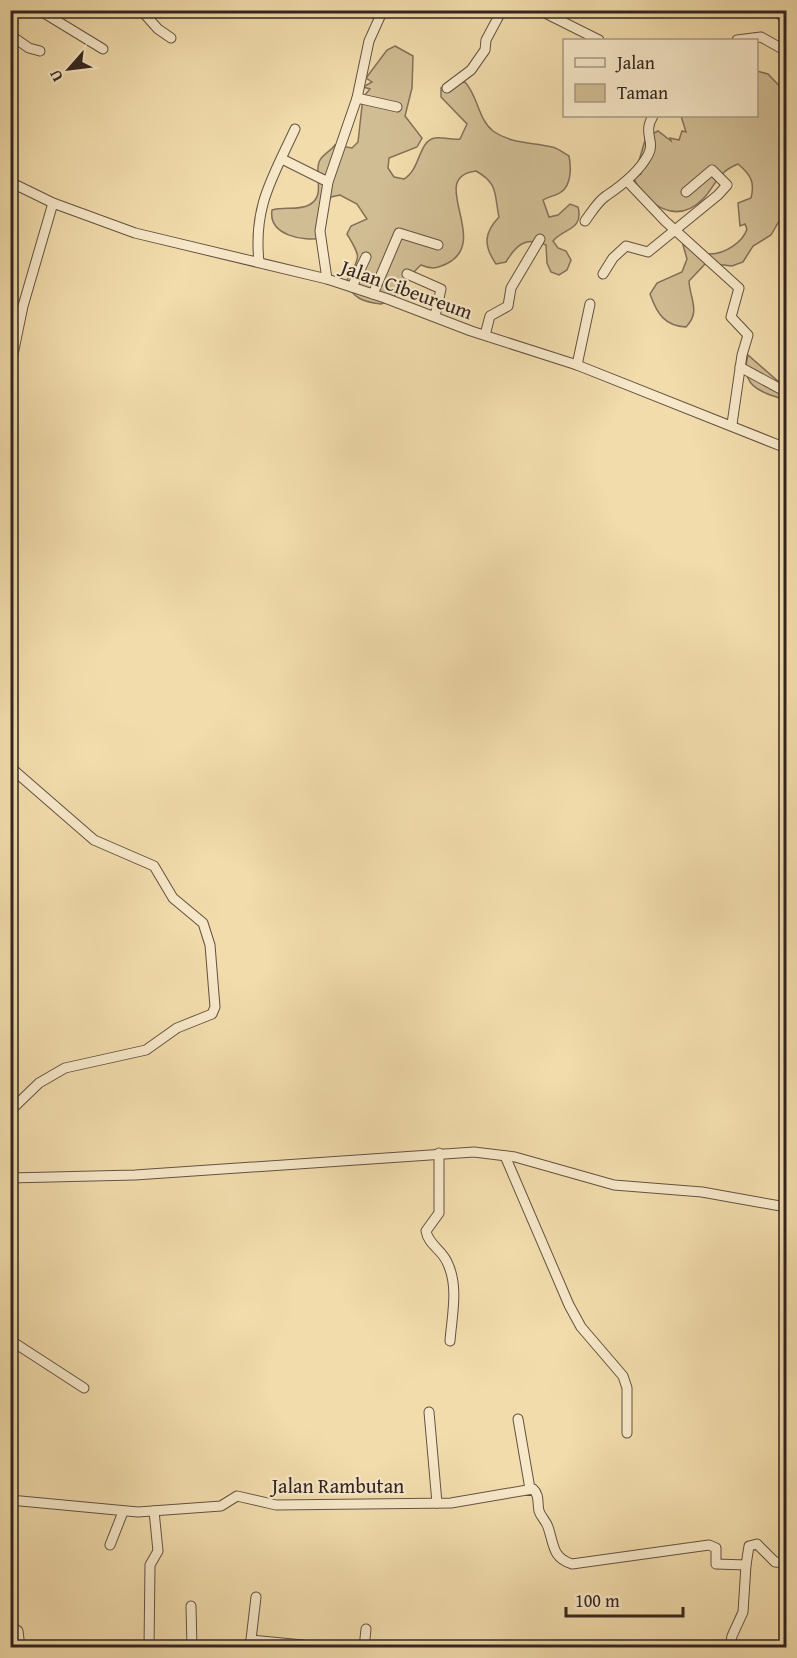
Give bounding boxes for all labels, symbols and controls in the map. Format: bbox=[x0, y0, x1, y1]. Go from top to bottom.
north arrow bbox=[39, 39, 99, 99]
legend bbox=[563, 39, 758, 117]
text: Jalan bbox=[615, 49, 655, 76]
text: U bbox=[43, 65, 69, 86]
text: Taman bbox=[617, 79, 668, 106]
street label: Jalan Cibeureum bbox=[334, 251, 477, 326]
street label: Jalan Rambutan bbox=[269, 1471, 404, 1500]
scale bar bbox=[566, 1580, 683, 1618]
text: 100 m bbox=[575, 1587, 620, 1614]

